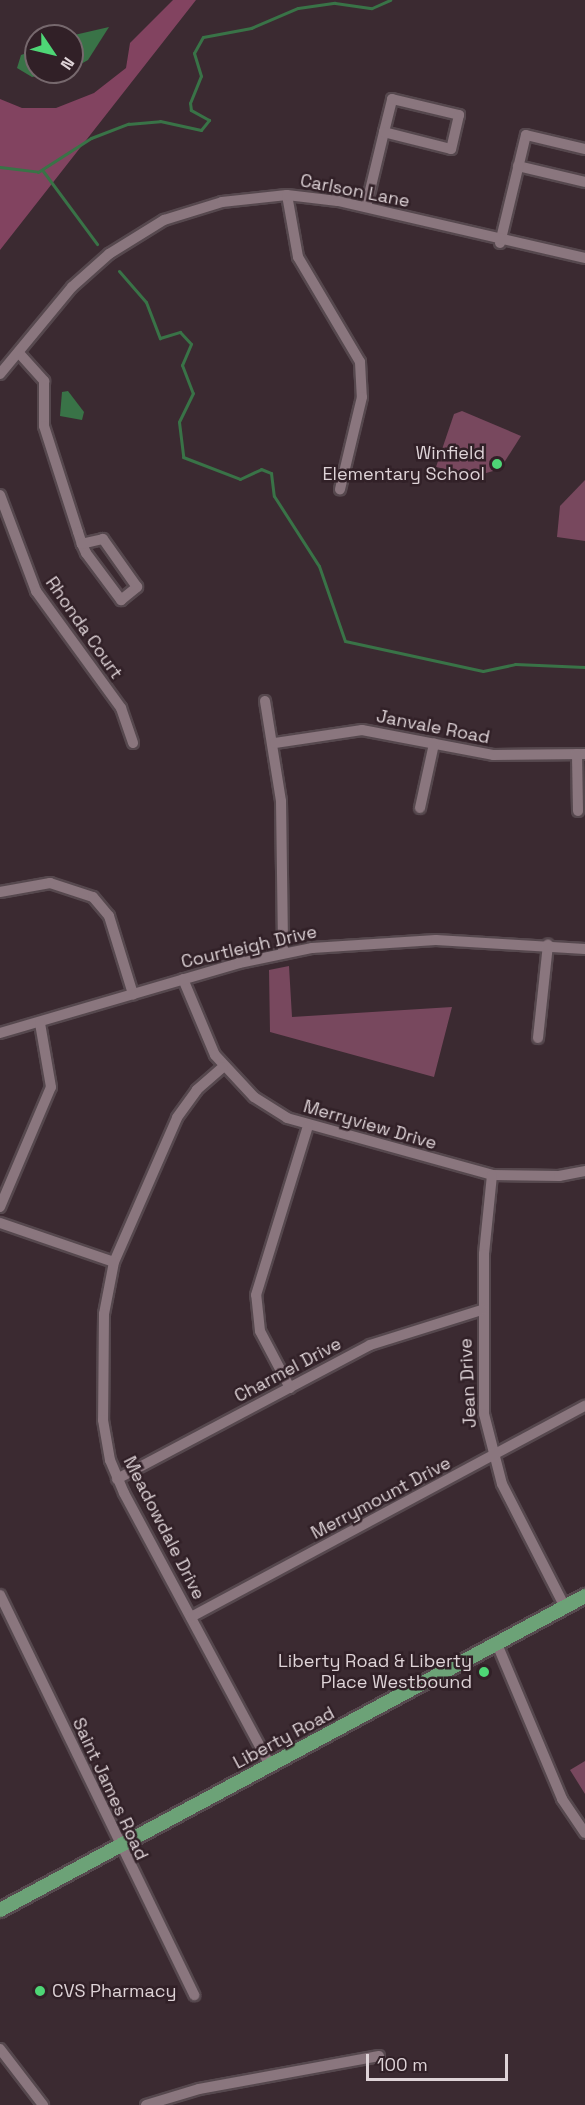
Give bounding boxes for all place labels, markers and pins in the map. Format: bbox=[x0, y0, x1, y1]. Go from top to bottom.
place label: Winfield Elementary School bbox=[322, 443, 485, 486]
marker: Winfield Elementary School bbox=[490, 457, 504, 471]
place label: Liberty Road & Liberty Place Westbound bbox=[278, 1651, 472, 1694]
marker: Liberty Road & Liberty Place Westbound bbox=[477, 1665, 491, 1679]
place label: CVS Pharmacy bbox=[52, 1980, 176, 2002]
marker: CVS Pharmacy bbox=[33, 1984, 47, 1998]

